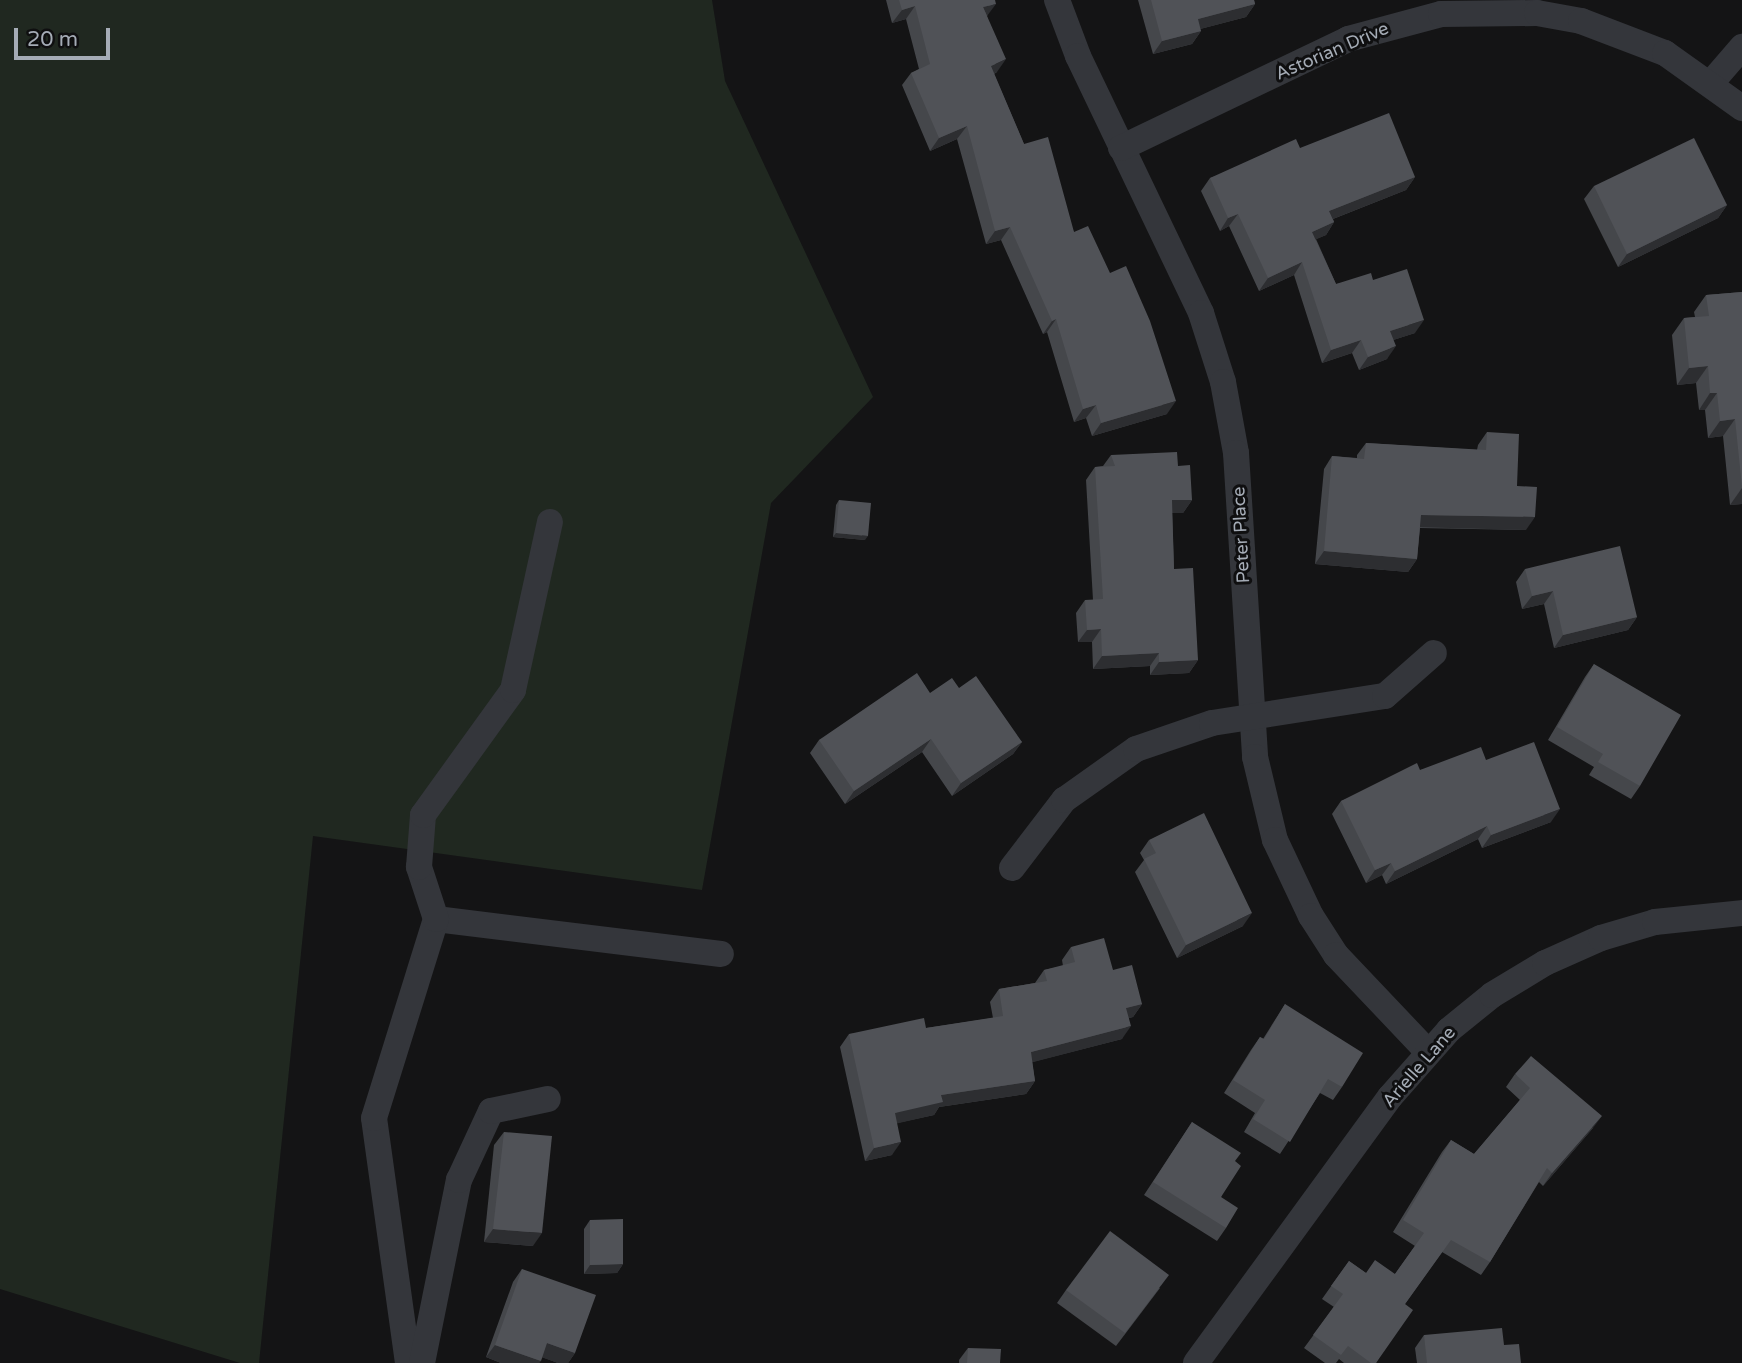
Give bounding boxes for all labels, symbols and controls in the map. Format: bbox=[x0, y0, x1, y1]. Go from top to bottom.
scale bar bbox=[18, 14, 114, 58]
street label: Astorian Drive bbox=[1272, 17, 1392, 85]
text: 20 m bbox=[27, 27, 78, 52]
street label: Peter Place bbox=[1228, 486, 1254, 584]
street label: Arielle Lane bbox=[1378, 1022, 1460, 1112]

